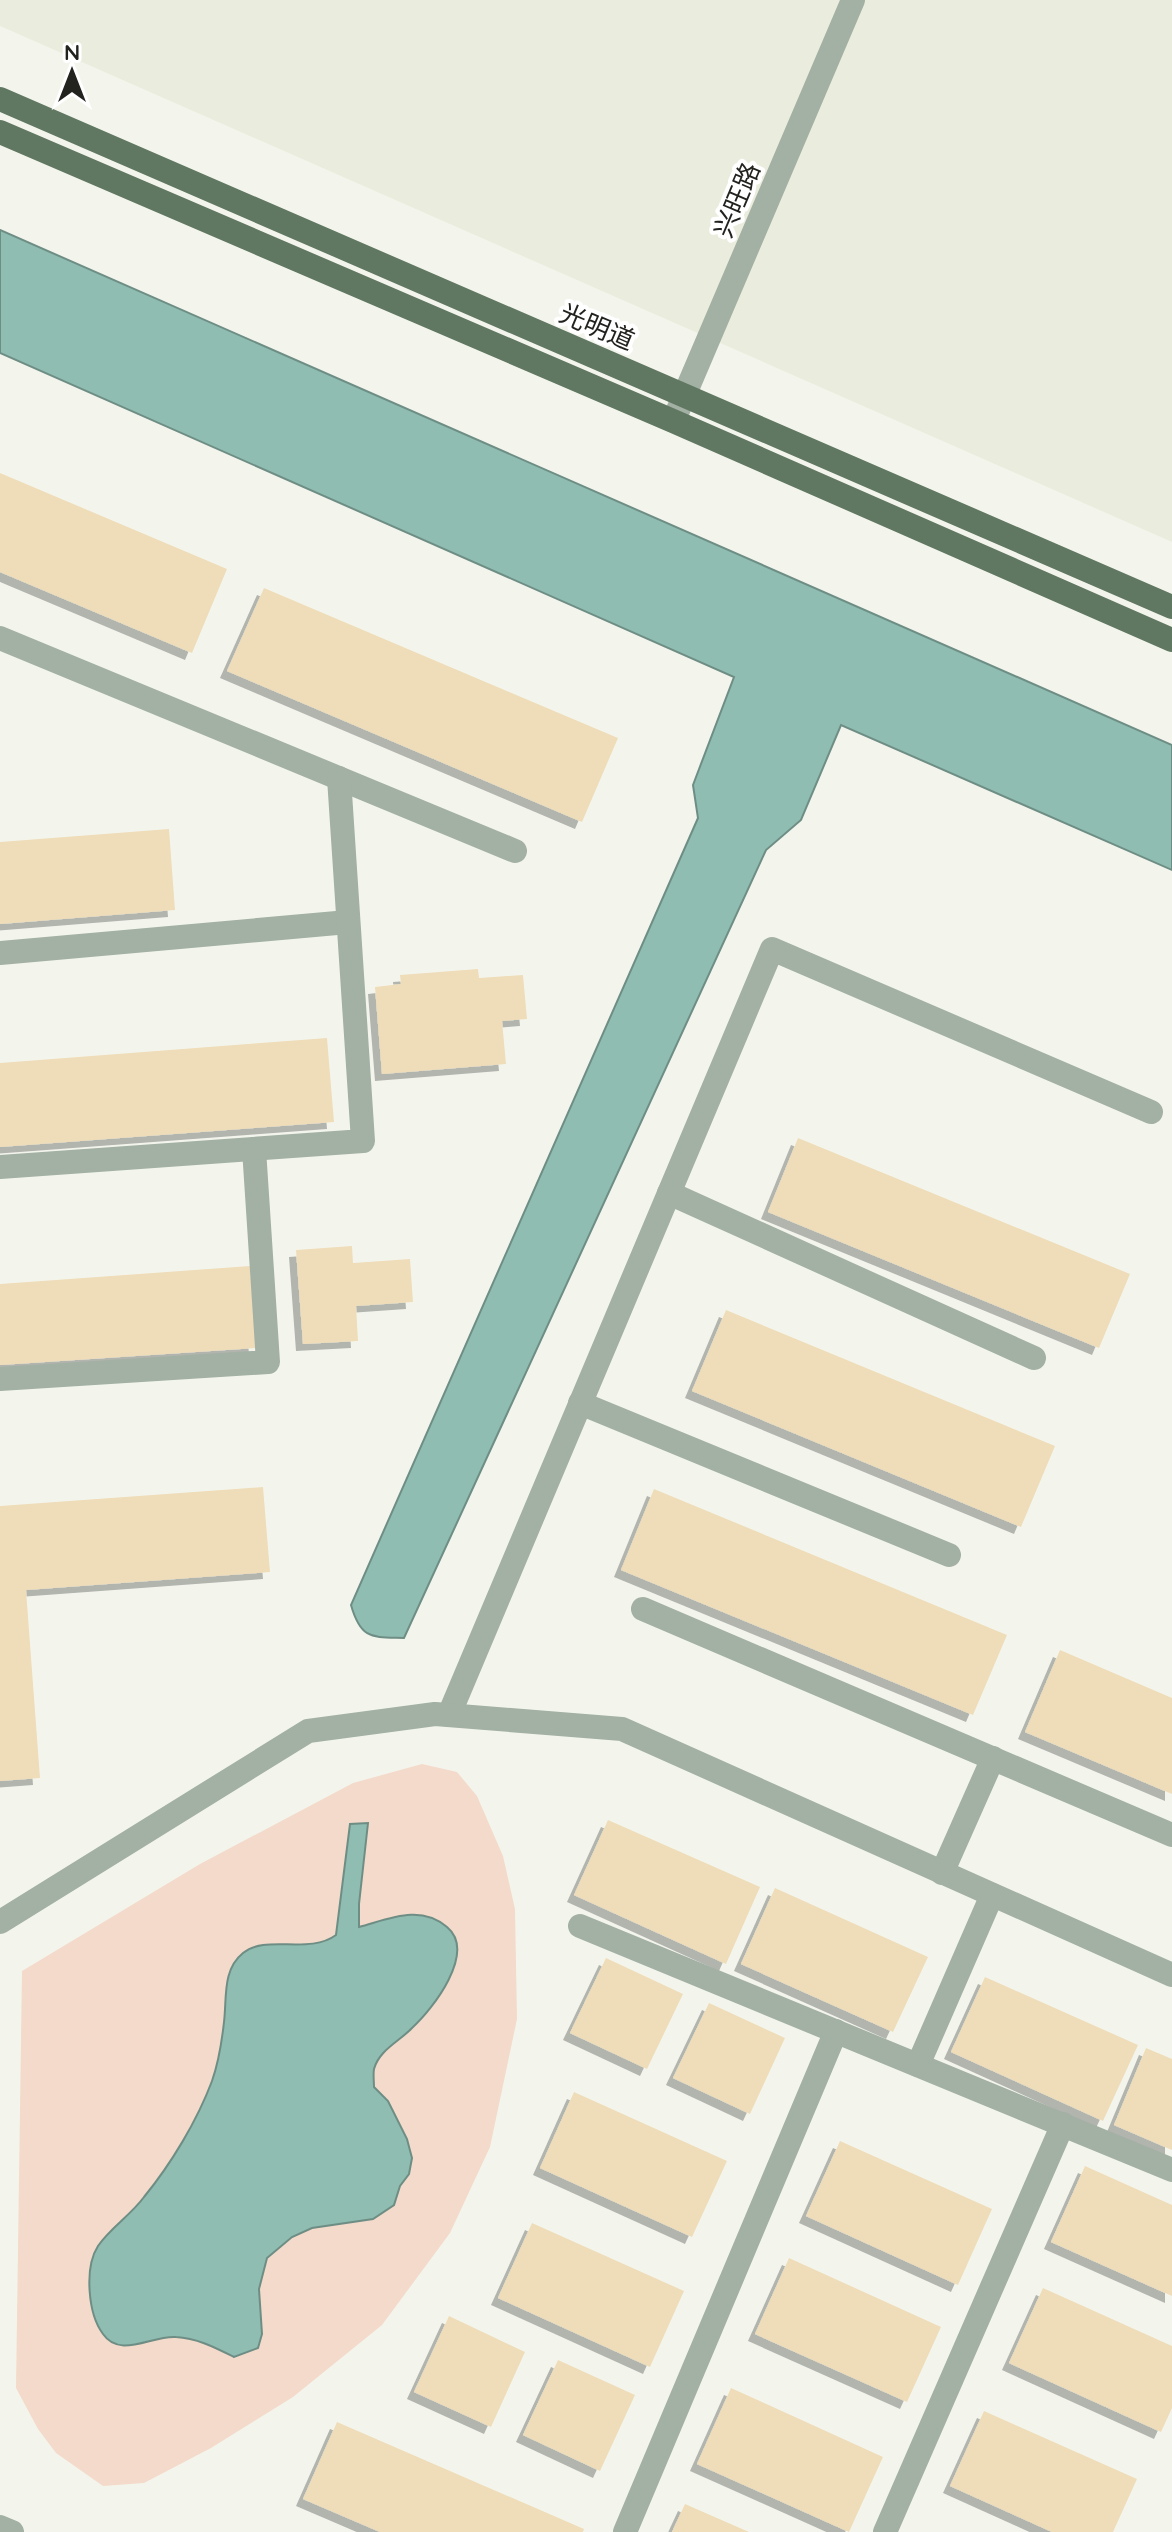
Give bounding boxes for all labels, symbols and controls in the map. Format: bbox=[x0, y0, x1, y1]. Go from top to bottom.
north arrow bbox=[32, 32, 112, 112]
text: N bbox=[64, 38, 80, 66]
street label: 兴旺路 bbox=[706, 157, 767, 242]
street label: 光明道 bbox=[555, 296, 640, 357]

